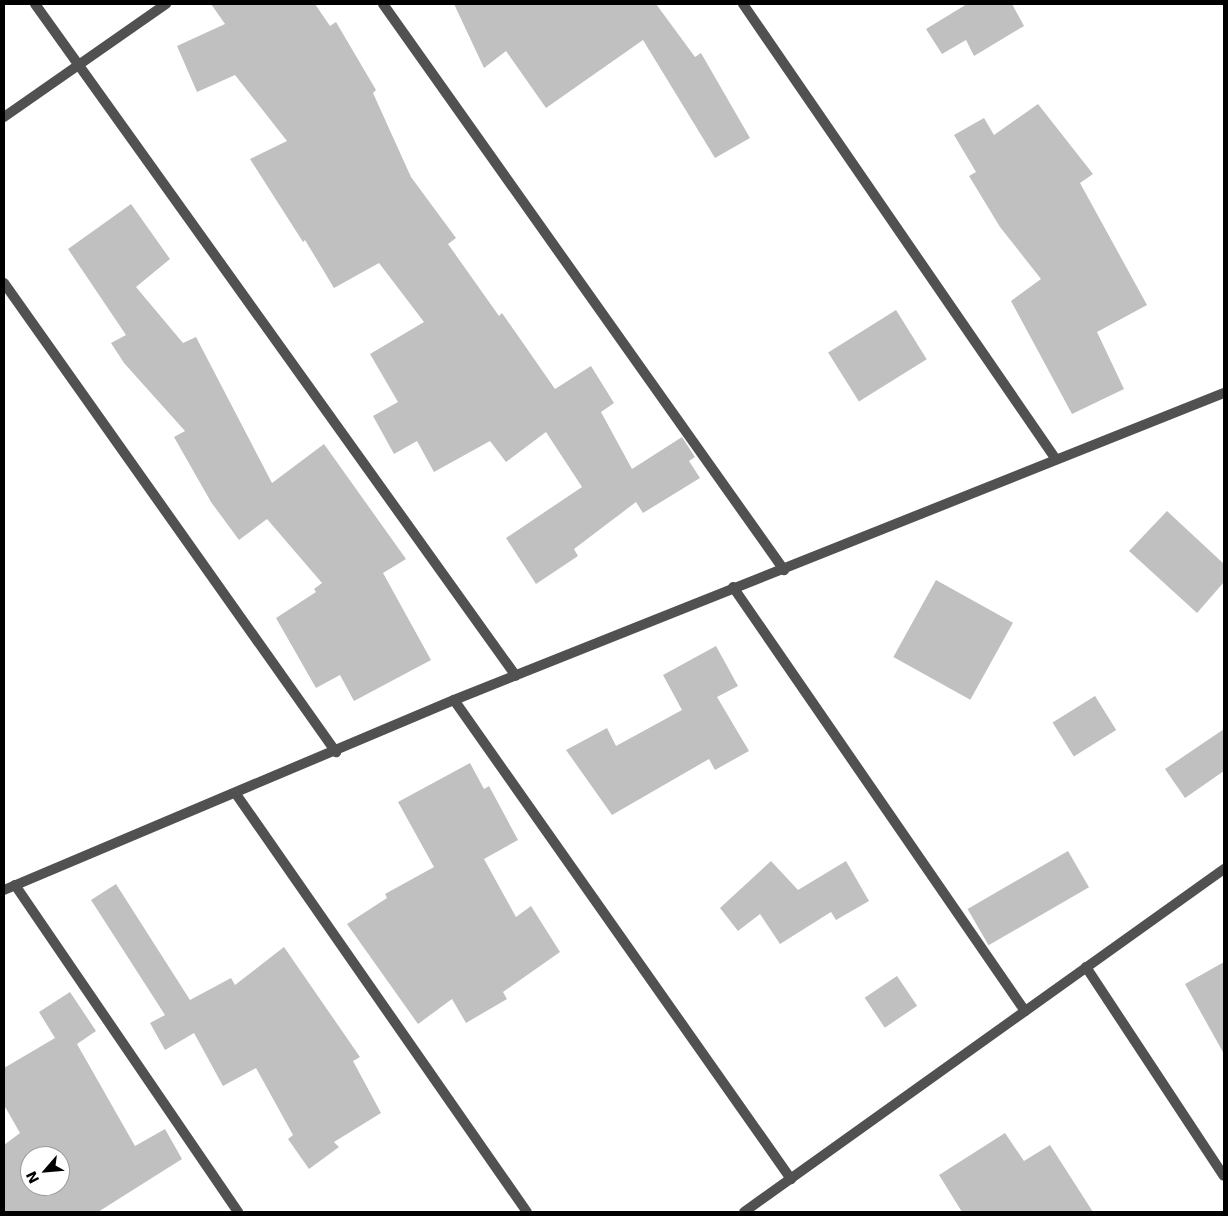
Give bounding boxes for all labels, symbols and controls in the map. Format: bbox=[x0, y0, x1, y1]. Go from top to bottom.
north arrow bbox=[20, 1146, 70, 1196]
text: N bbox=[23, 1169, 42, 1186]

